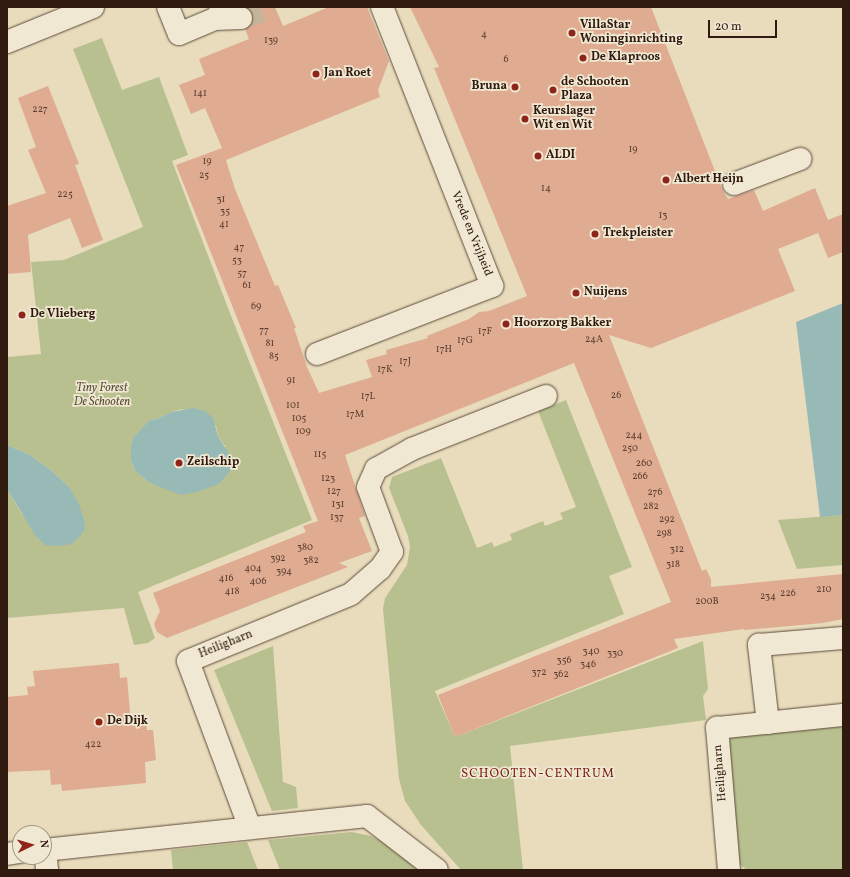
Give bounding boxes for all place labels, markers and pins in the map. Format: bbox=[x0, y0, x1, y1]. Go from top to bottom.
place label: VillaStar Woninginrichting bbox=[580, 19, 683, 47]
marker: VillaStar Woninginrichting bbox=[567, 28, 577, 38]
place label: De Klaproos bbox=[591, 51, 660, 65]
marker: De Klaproos bbox=[578, 53, 588, 63]
place label: Jan Roet bbox=[324, 67, 371, 81]
marker: Jan Roet bbox=[311, 69, 321, 79]
place label: de Schooten Plaza bbox=[561, 76, 629, 104]
place label: Bruna bbox=[471, 80, 507, 94]
marker: Bruna bbox=[510, 82, 520, 92]
marker: de Schooten Plaza bbox=[548, 85, 558, 95]
place label: Keurslager Wit en Wit bbox=[533, 105, 595, 133]
marker: Keurslager Wit en Wit bbox=[520, 114, 530, 124]
place label: ALDI bbox=[546, 149, 575, 163]
marker: ALDI bbox=[533, 151, 543, 161]
place label: Albert Heijn bbox=[674, 173, 744, 187]
marker: Albert Heijn bbox=[661, 175, 671, 185]
place label: Trekpleister bbox=[603, 227, 673, 241]
marker: Trekpleister bbox=[590, 229, 600, 239]
place label: Nuijens bbox=[584, 286, 627, 300]
marker: Nuijens bbox=[571, 288, 581, 298]
place label: De Vlieberg bbox=[30, 308, 96, 322]
marker: De Vlieberg bbox=[17, 310, 27, 320]
place label: Hoorzorg Bakker bbox=[514, 317, 611, 331]
marker: Hoorzorg Bakker bbox=[501, 319, 511, 329]
place label: Zeilschip bbox=[187, 456, 239, 470]
marker: Zeilschip bbox=[174, 458, 184, 468]
place label: De Dijk bbox=[107, 715, 148, 729]
marker: De Dijk bbox=[94, 717, 104, 727]

